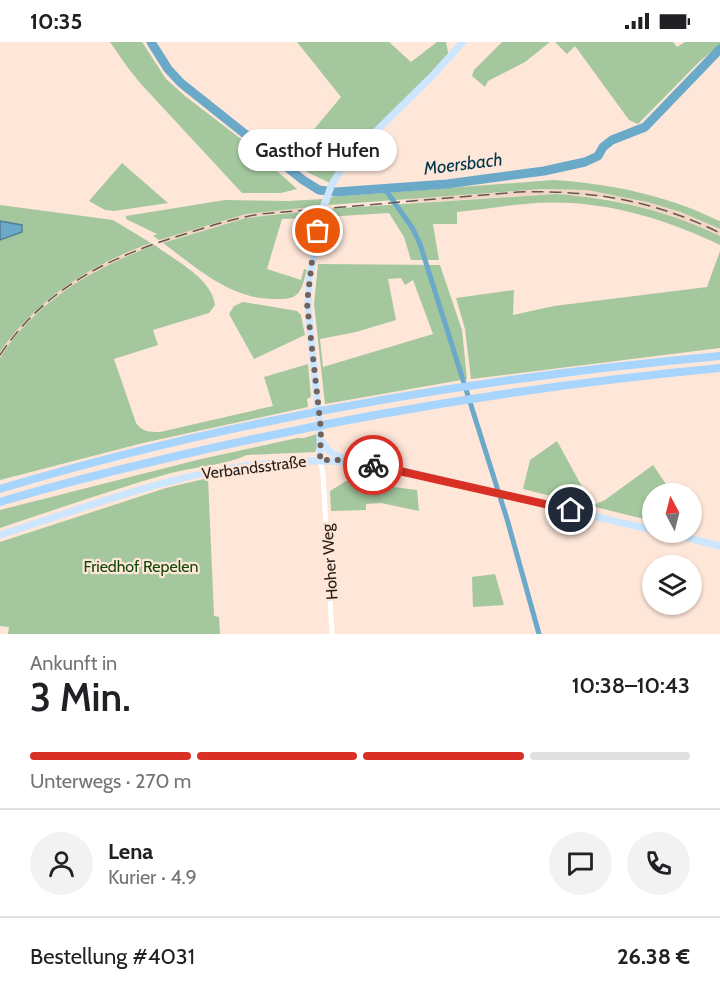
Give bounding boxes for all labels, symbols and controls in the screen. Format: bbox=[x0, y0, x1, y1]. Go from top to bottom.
text: 10:35 bbox=[30, 8, 82, 35]
callout: Gasthof Hufen bbox=[238, 129, 398, 171]
text: Gasthof Hufen bbox=[255, 138, 380, 162]
water label: Moersbach bbox=[421, 148, 504, 180]
pin bbox=[292, 205, 343, 256]
icon: bag bbox=[301, 214, 334, 247]
courier bbox=[343, 435, 403, 495]
icon: bike bbox=[357, 449, 390, 482]
street label: Verbandsstraße bbox=[201, 452, 307, 483]
north arrow bbox=[642, 483, 702, 543]
map controls bbox=[642, 483, 702, 615]
pin bbox=[545, 484, 596, 535]
icon: home bbox=[554, 493, 587, 526]
street label: Hoher Weg bbox=[317, 522, 342, 601]
button: layers bbox=[642, 555, 702, 615]
park label: Friedhof Repelen bbox=[84, 557, 199, 576]
text: Ankunft in bbox=[30, 651, 117, 675]
text: 10:38–10:43 bbox=[572, 672, 690, 699]
text: 3 Min. bbox=[30, 673, 131, 721]
text: Unterwegs · 270 m bbox=[30, 769, 191, 793]
button: person bbox=[30, 832, 93, 895]
button: chat bbox=[549, 832, 612, 895]
button: phone bbox=[627, 832, 690, 895]
text: Lena bbox=[108, 838, 153, 865]
text: Kurier · 4.9 bbox=[108, 865, 197, 889]
text: Bestellung #4031 bbox=[30, 943, 195, 970]
text: 26.38 € bbox=[617, 943, 690, 970]

